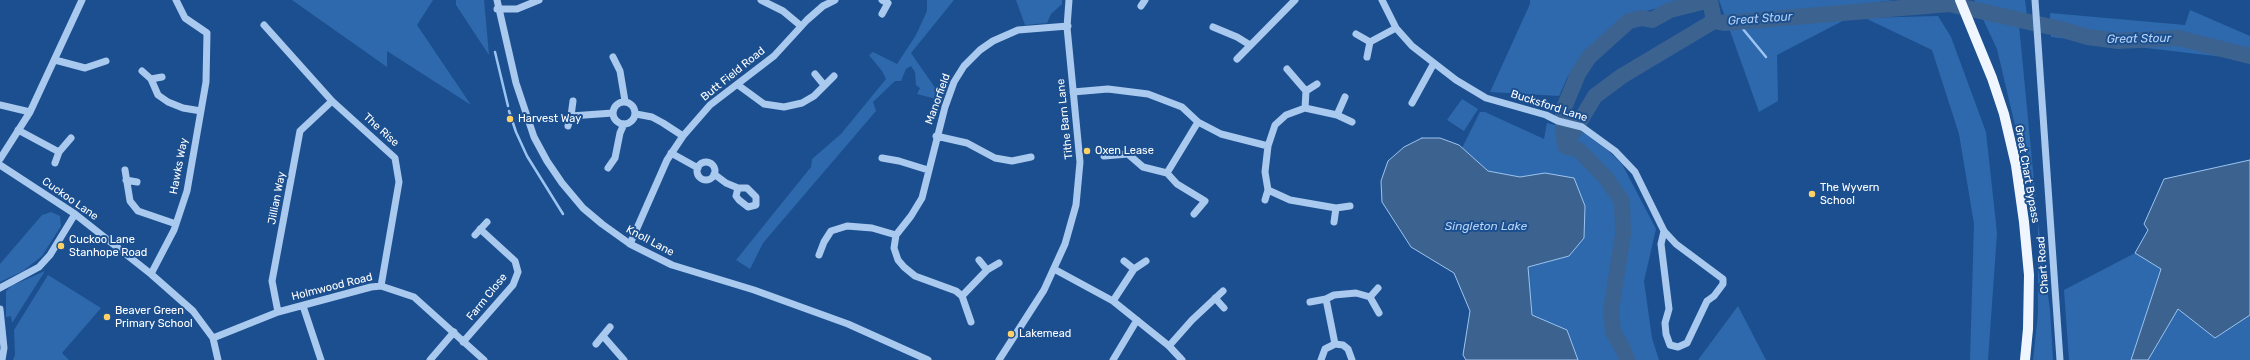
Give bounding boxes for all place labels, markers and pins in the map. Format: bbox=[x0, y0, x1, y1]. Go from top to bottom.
place label: Harvest Way bbox=[518, 112, 581, 126]
marker: Harvest Way bbox=[505, 114, 515, 124]
place label: Oxen Lease bbox=[1095, 144, 1154, 158]
marker: Oxen Lease bbox=[1082, 146, 1092, 156]
place label: The Wyvern School bbox=[1820, 181, 1879, 207]
marker: The Wyvern School bbox=[1807, 189, 1817, 199]
place label: Cuckoo Lane Stanhope Road bbox=[69, 233, 147, 259]
marker: Cuckoo Lane Stanhope Road bbox=[56, 241, 66, 251]
place label: Beaver Green Primary School bbox=[115, 304, 193, 330]
marker: Beaver Green Primary School bbox=[102, 312, 112, 322]
place label: Lakemead bbox=[1019, 327, 1071, 341]
marker: Lakemead bbox=[1006, 329, 1016, 339]

